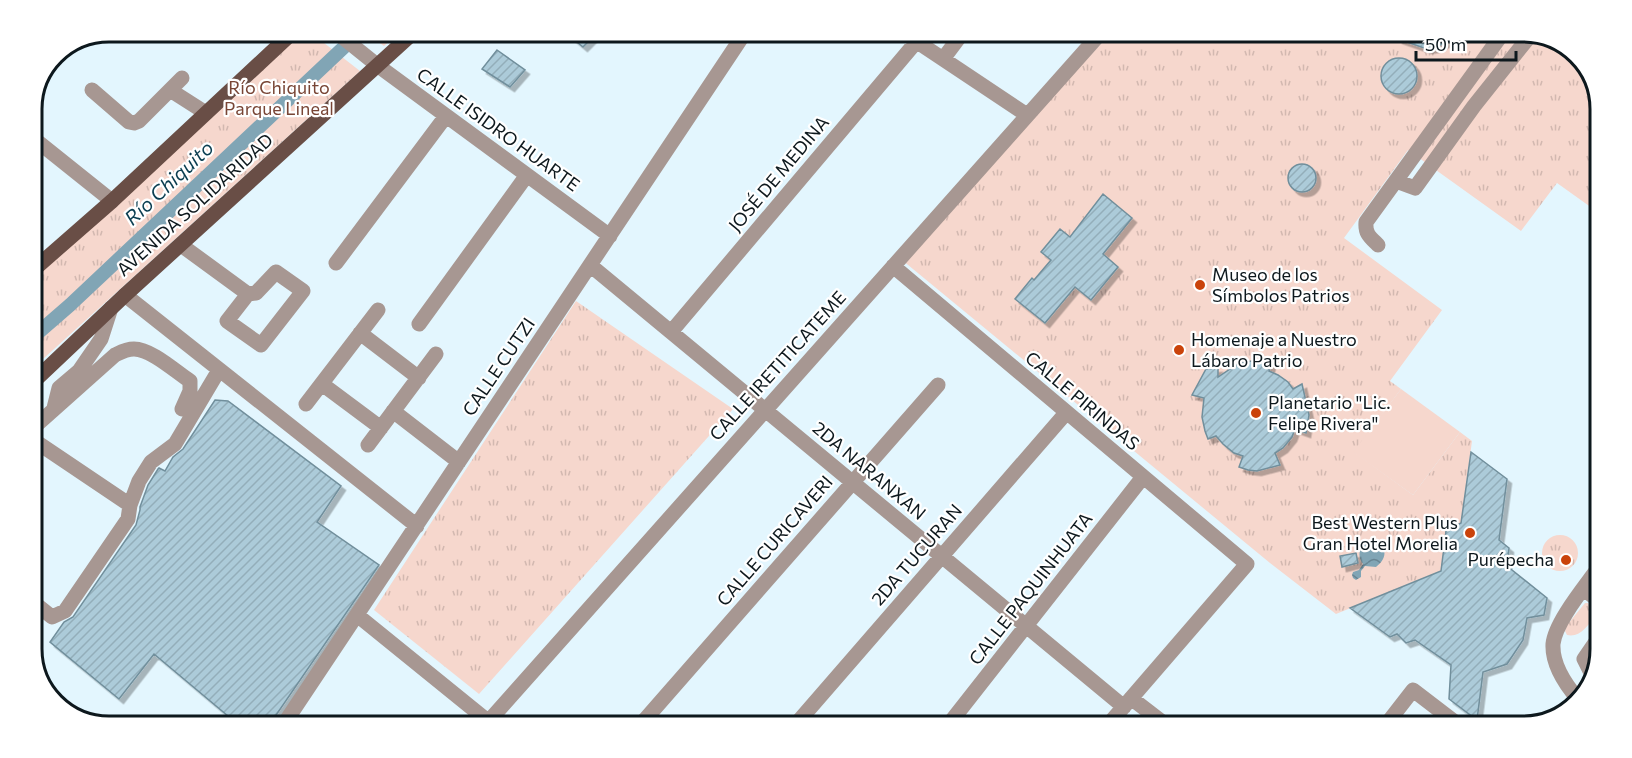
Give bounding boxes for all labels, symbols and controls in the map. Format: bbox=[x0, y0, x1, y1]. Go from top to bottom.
scale bar bbox=[1416, 24, 1516, 62]
text: 50 m bbox=[1425, 33, 1466, 55]
street label: CALLE ISIDRO HUARTE bbox=[413, 63, 584, 196]
park label: Río Chiquito Parque Lineal bbox=[224, 76, 334, 119]
street label: JOSÉ DE MEDINA bbox=[723, 111, 833, 236]
street label: AVENIDA SOLIDARIDAD bbox=[112, 128, 277, 280]
water label: Río Chiquito bbox=[119, 135, 218, 229]
place label: Museo de los Símbolos Patrios bbox=[1212, 263, 1350, 306]
marker: Museo de los Símbolos Patrios bbox=[1193, 278, 1207, 292]
street label: CALLE IRETITICATEME bbox=[704, 286, 850, 445]
street label: CALLE CUTZI bbox=[457, 313, 539, 420]
place label: Homenaje a Nuestro Lábaro Patrio bbox=[1191, 328, 1357, 371]
marker: Homenaje a Nuestro Lábaro Patrio bbox=[1172, 343, 1186, 357]
street label: CALLE PIRINDAS bbox=[1021, 346, 1144, 454]
place label: Planetario "Lic. Felipe Rivera" bbox=[1268, 391, 1391, 434]
marker: Planetario "Lic. Felipe Rivera" bbox=[1249, 406, 1263, 420]
street label: 2DA NARANXAN bbox=[809, 417, 931, 524]
street label: CALLE CURICAVERI bbox=[712, 471, 837, 610]
street label: 2DA TUCURAN bbox=[866, 499, 966, 609]
street label: CALLE PAQUINHUATA bbox=[964, 508, 1097, 669]
place label: Best Western Plus Gran Hotel Morelia bbox=[1303, 511, 1458, 554]
marker: Best Western Plus Gran Hotel Morelia bbox=[1463, 526, 1477, 540]
place label: Purépecha bbox=[1468, 548, 1554, 570]
marker: Purépecha bbox=[1559, 553, 1573, 567]

